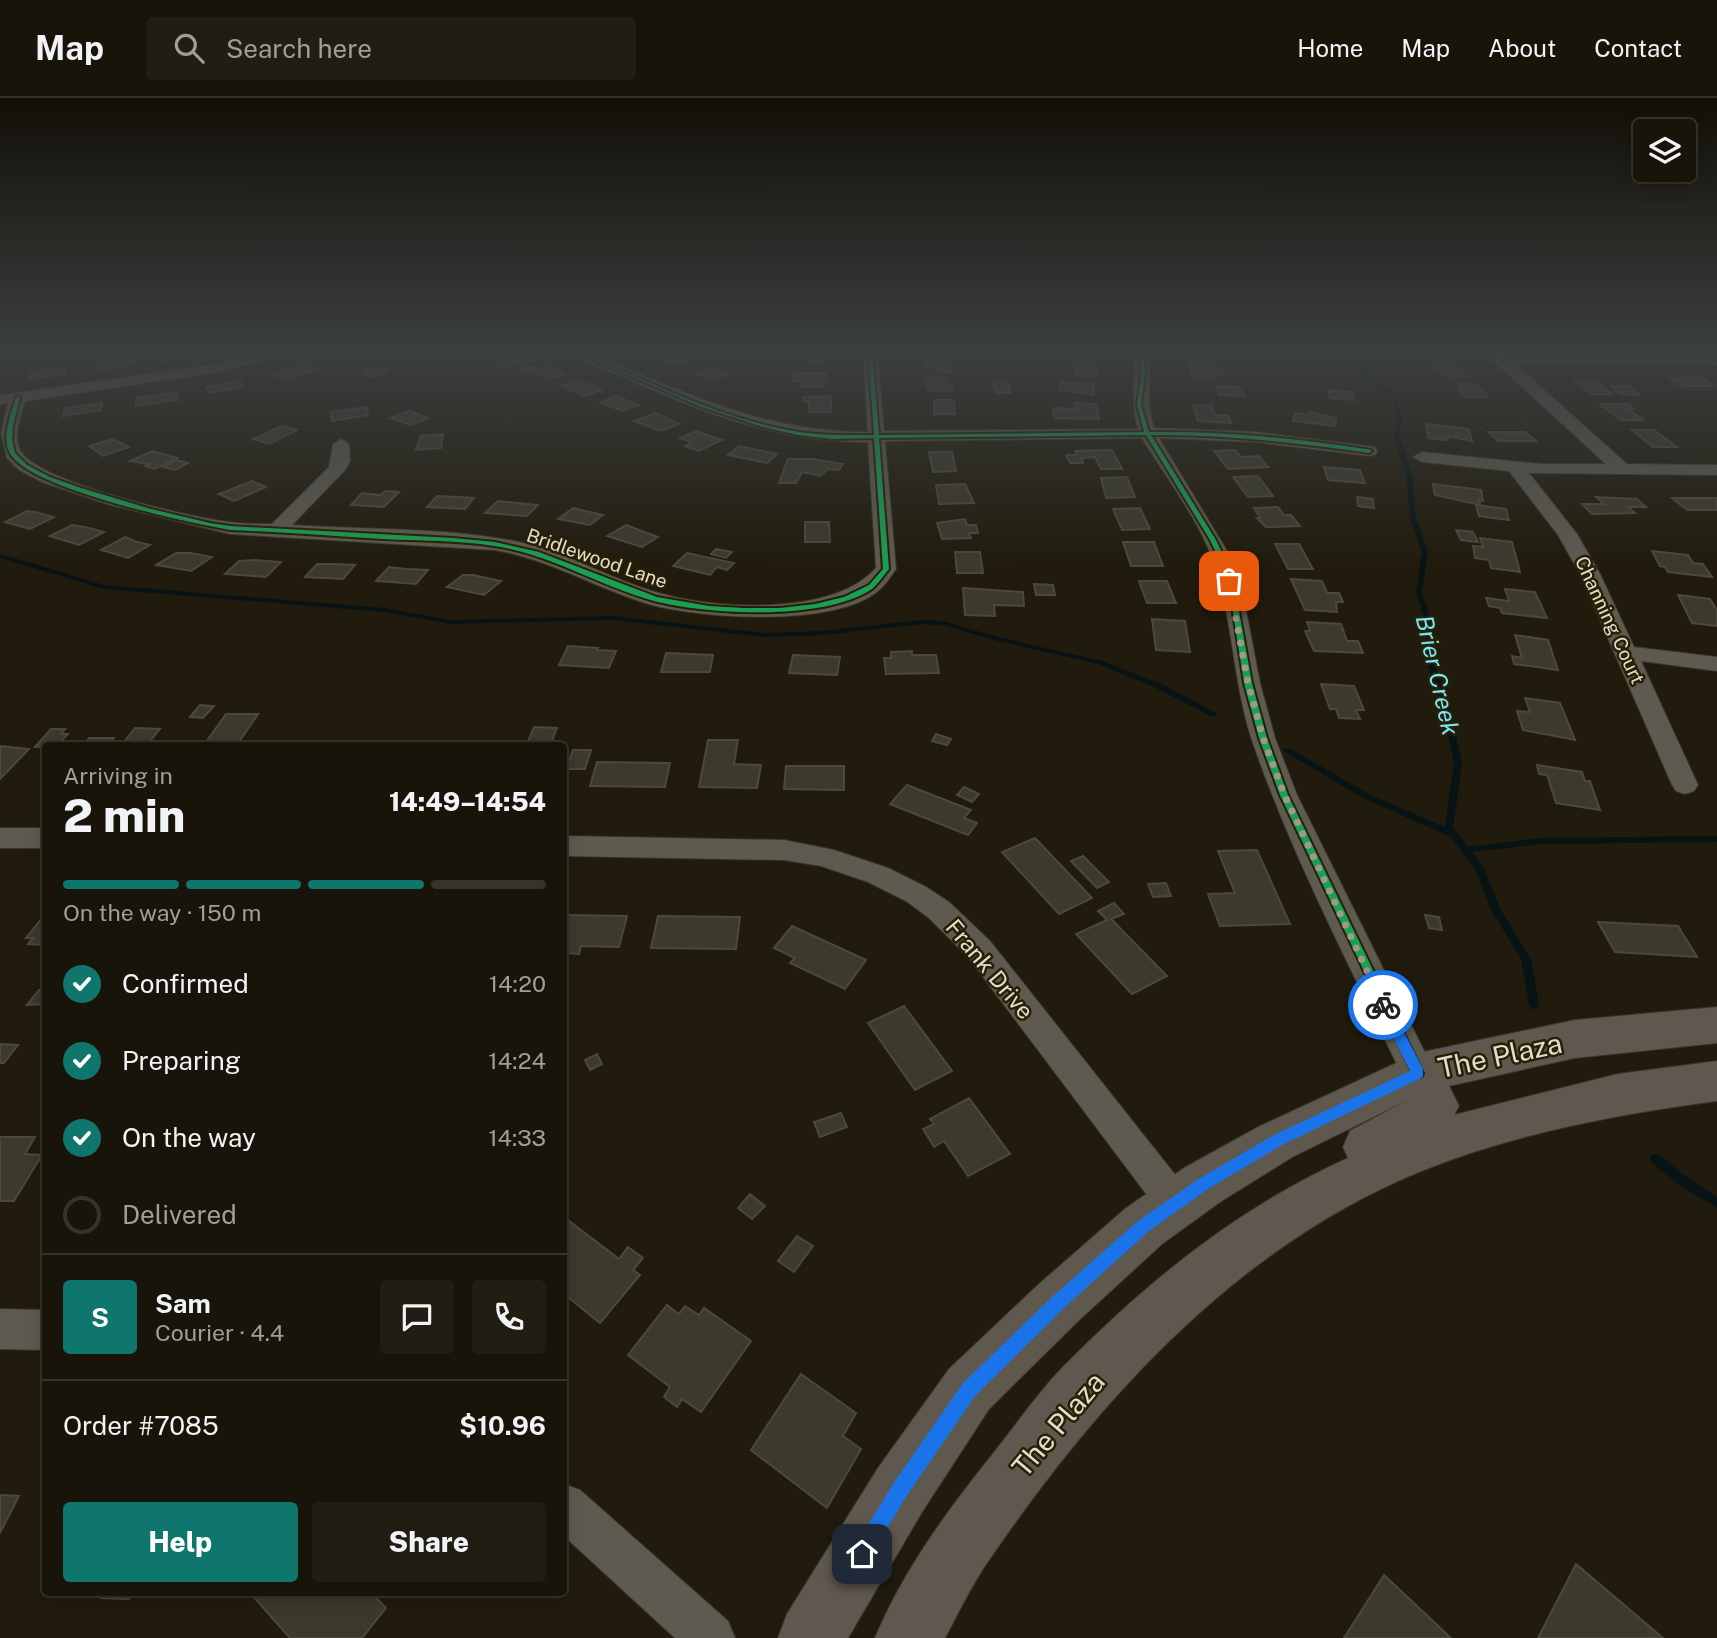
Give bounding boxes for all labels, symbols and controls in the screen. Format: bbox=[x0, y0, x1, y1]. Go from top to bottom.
search box bbox=[146, 17, 636, 80]
text: Map bbox=[35, 29, 104, 67]
icon: search bbox=[170, 29, 208, 67]
text: Search here bbox=[226, 33, 372, 64]
text: Home bbox=[1297, 34, 1363, 62]
text: Map bbox=[1401, 34, 1450, 62]
text: About bbox=[1488, 34, 1556, 62]
text: Contact bbox=[1594, 34, 1682, 62]
map controls bbox=[1633, 119, 1696, 182]
button: layers bbox=[1633, 119, 1696, 182]
street label: Bridlewood Lane bbox=[524, 524, 670, 592]
pin bbox=[1199, 551, 1259, 611]
street label: Channing Court bbox=[1571, 553, 1649, 687]
icon: bag bbox=[1210, 562, 1248, 600]
water label: Brier Creek bbox=[1411, 612, 1465, 738]
text: Arriving in bbox=[63, 762, 173, 789]
text: 14:49–14:54 bbox=[389, 786, 546, 817]
text: 2 min bbox=[63, 788, 185, 842]
text: On the way · 150 m bbox=[63, 899, 261, 926]
street label: Frank Drive bbox=[941, 914, 1039, 1024]
icon: check bbox=[63, 965, 101, 1003]
text: Confirmed bbox=[122, 968, 249, 999]
text: 14:20 bbox=[489, 970, 546, 997]
courier bbox=[1348, 970, 1418, 1040]
icon: bike bbox=[1364, 986, 1402, 1024]
street label: The Plaza bbox=[1435, 1026, 1565, 1084]
icon: check bbox=[63, 1042, 101, 1080]
text: Preparing bbox=[122, 1045, 241, 1076]
text: 14:24 bbox=[488, 1047, 546, 1074]
icon: check bbox=[63, 1119, 101, 1157]
text: On the way bbox=[122, 1122, 256, 1153]
text: 14:33 bbox=[488, 1124, 546, 1151]
text: Delivered bbox=[122, 1199, 237, 1230]
button: chat bbox=[380, 1280, 454, 1354]
button: phone bbox=[472, 1280, 546, 1354]
text: Sam bbox=[155, 1288, 211, 1319]
text: S bbox=[91, 1302, 109, 1333]
text: Courier · 4.4 bbox=[155, 1319, 284, 1346]
street label: The Plaza bbox=[1005, 1365, 1111, 1483]
text: Order #7085 bbox=[63, 1410, 219, 1441]
text: $10.96 bbox=[459, 1410, 546, 1441]
button: Help bbox=[63, 1502, 298, 1582]
button: Share bbox=[312, 1502, 546, 1582]
pin bbox=[832, 1524, 892, 1584]
icon: home bbox=[843, 1535, 881, 1573]

